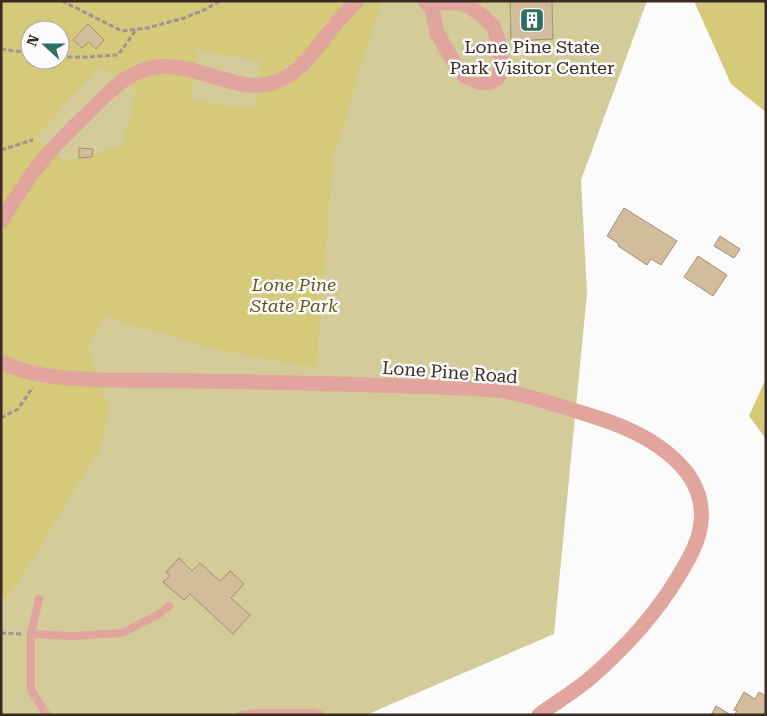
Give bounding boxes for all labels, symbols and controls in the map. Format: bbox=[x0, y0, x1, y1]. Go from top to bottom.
building icon: Lone Pine State Park Visitor Center bbox=[519, 7, 545, 33]
north arrow bbox=[20, 20, 70, 70]
text: N bbox=[23, 32, 42, 48]
place label: Lone Pine State Park Visitor Center bbox=[450, 36, 614, 78]
park label: Lone Pine State Park bbox=[249, 274, 338, 316]
street label: Lone Pine Road bbox=[381, 357, 519, 387]

